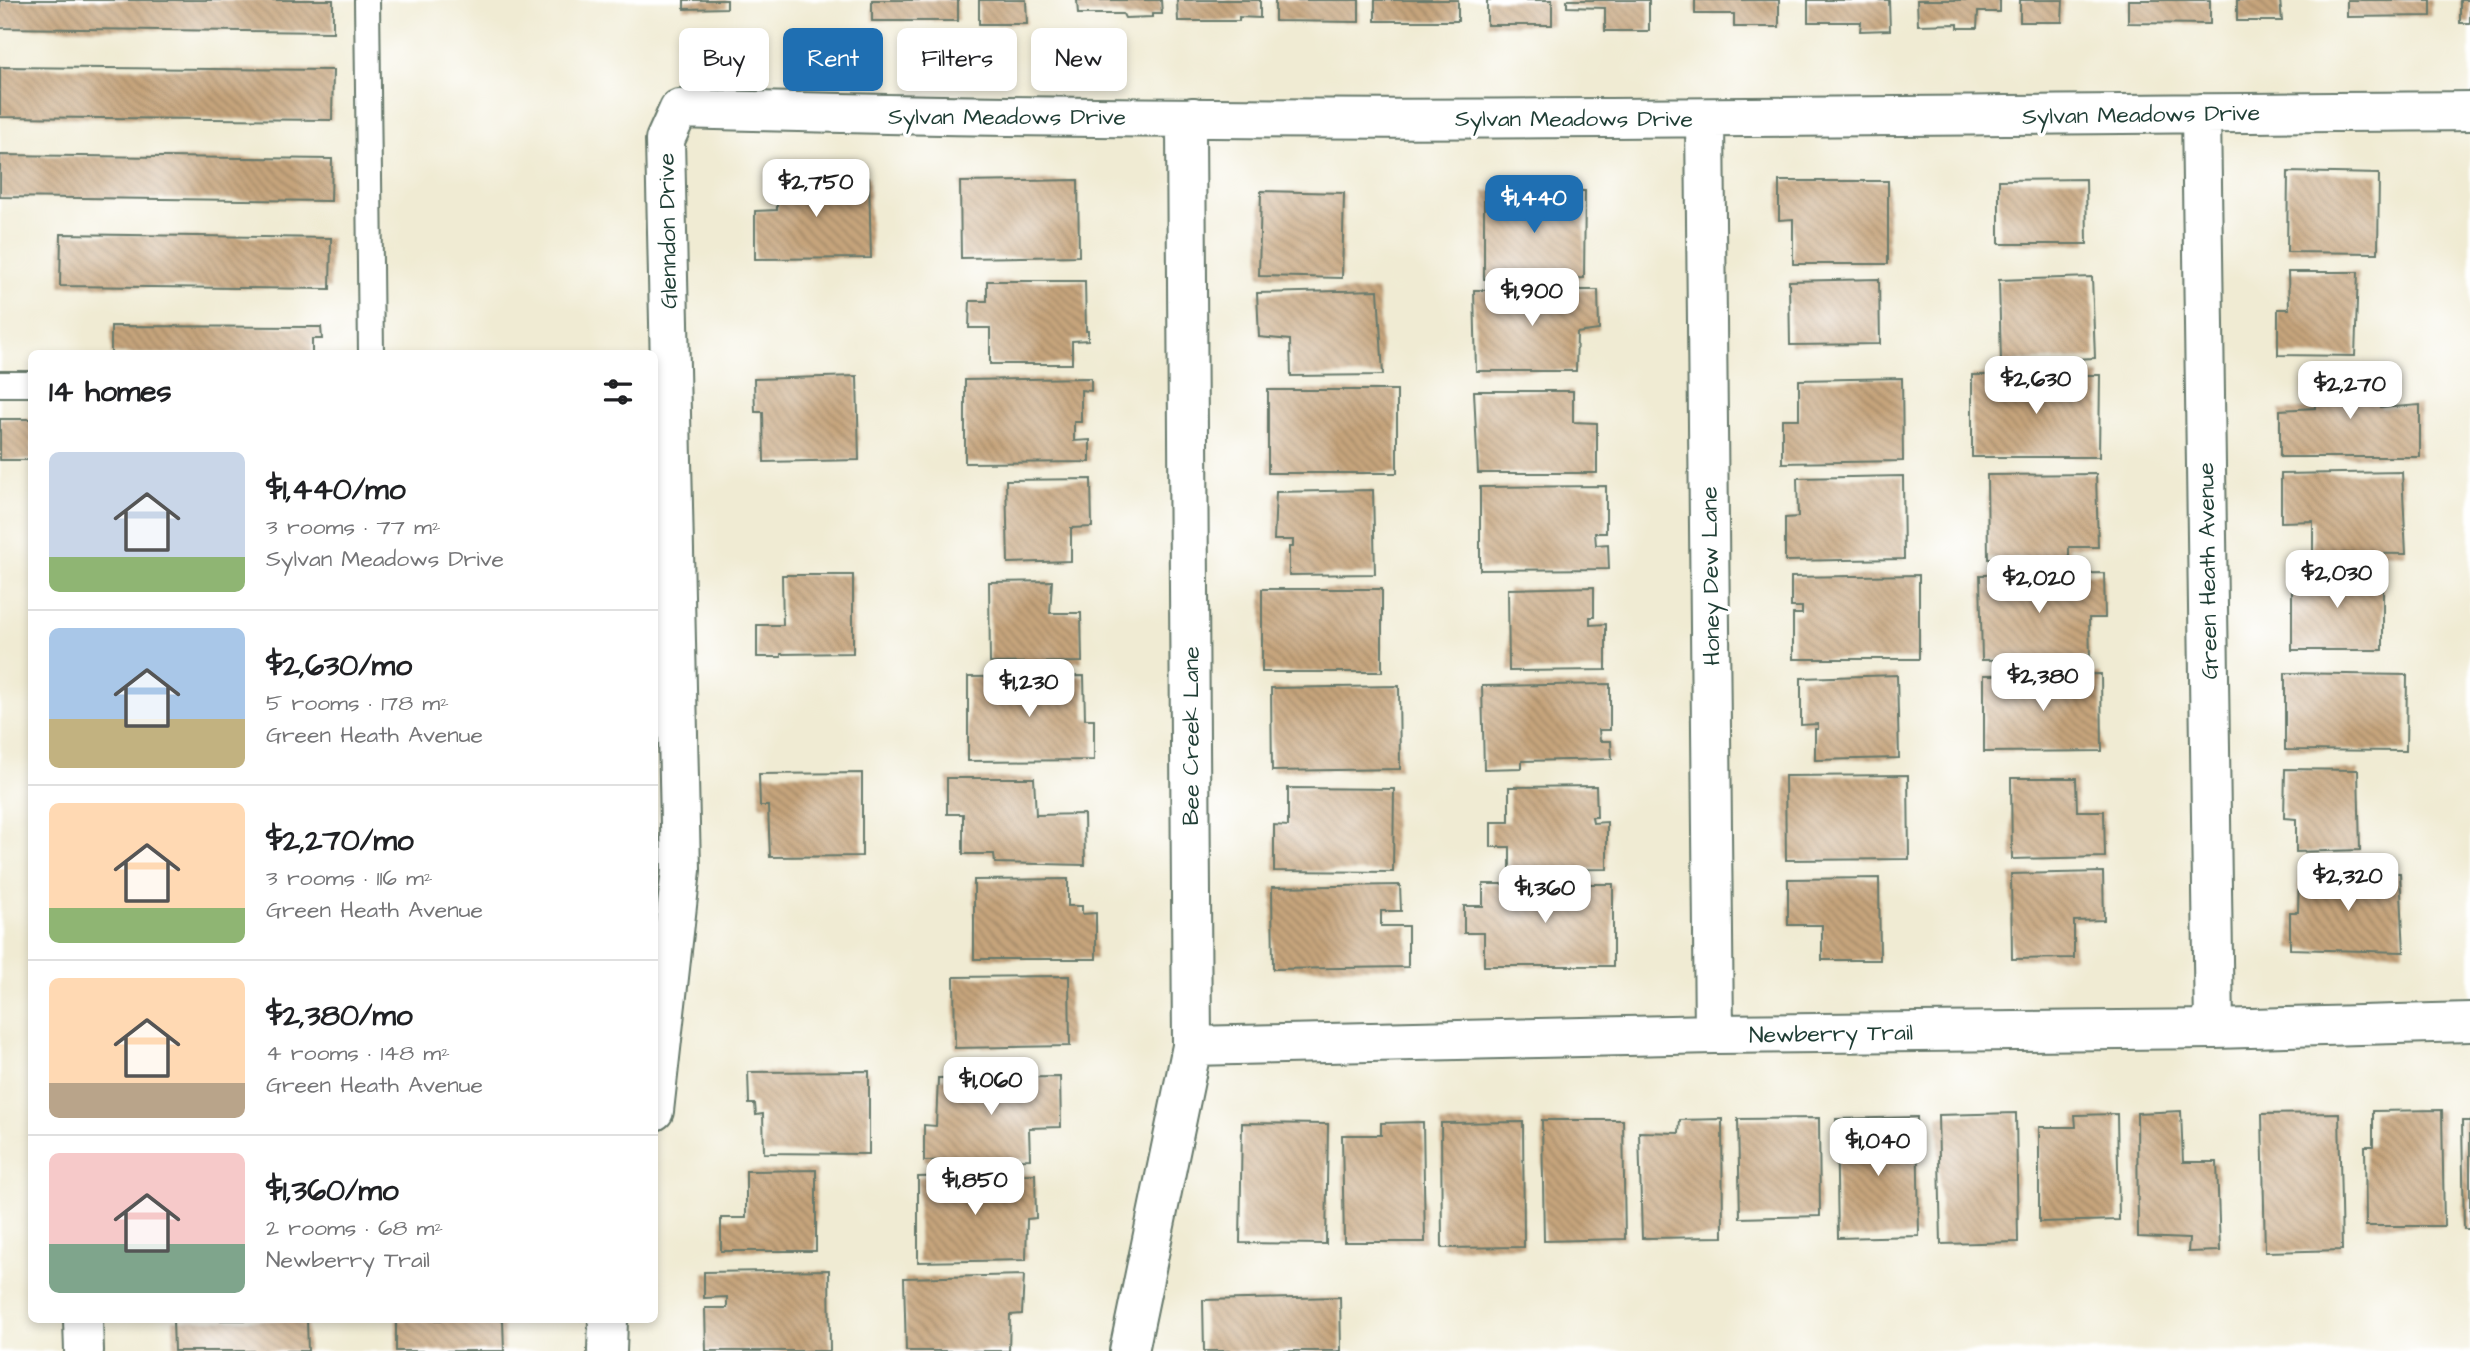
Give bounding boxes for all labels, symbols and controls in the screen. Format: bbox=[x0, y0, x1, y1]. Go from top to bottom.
chip: Buy bbox=[679, 28, 769, 91]
chip: Rent bbox=[783, 28, 883, 91]
chip: Filters bbox=[897, 28, 1017, 91]
chip: New bbox=[1031, 28, 1127, 91]
street label: Sylvan Meadows Drive bbox=[2022, 97, 2260, 134]
street label: Sylvan Meadows Drive bbox=[888, 101, 1126, 134]
street label: Sylvan Meadows Drive bbox=[1455, 103, 1693, 136]
street label: Glenndon Drive bbox=[651, 153, 685, 309]
pin: $2,750 bbox=[759, 160, 873, 219]
text: $2,750 bbox=[779, 166, 854, 198]
pin: $1,440 bbox=[1477, 176, 1591, 235]
text: $1,440 bbox=[1501, 182, 1567, 214]
pin: $1,900 bbox=[1475, 268, 1589, 328]
text: $1,900 bbox=[1501, 275, 1563, 307]
pin: $2,630 bbox=[1979, 356, 2093, 416]
pin: $2,270 bbox=[2293, 362, 2407, 421]
text: $2,630 bbox=[2001, 363, 2071, 395]
text: $2,270 bbox=[2314, 368, 2386, 400]
text: 14 homes bbox=[49, 371, 172, 413]
icon: filters bbox=[599, 373, 637, 411]
street label: Green Heath Avenue bbox=[2190, 462, 2226, 680]
text: $1,440/mo bbox=[266, 469, 406, 511]
icon: home bbox=[105, 480, 189, 564]
street label: Honey Dew Lane bbox=[1693, 486, 1730, 666]
text: 3 rooms · 77 m² bbox=[266, 511, 441, 543]
text: Sylvan Meadows Drive bbox=[266, 543, 504, 575]
pin: $2,030 bbox=[2280, 550, 2394, 610]
pin: $2,020 bbox=[1982, 556, 2096, 615]
text: $2,030 bbox=[2302, 557, 2372, 589]
text: $2,020 bbox=[2003, 562, 2075, 594]
text: $2,630/mo bbox=[266, 645, 412, 687]
street label: Bee Creek Lane bbox=[1175, 646, 1207, 826]
pin: $2,380 bbox=[1986, 654, 2100, 713]
icon: home bbox=[105, 656, 189, 740]
pin: $1,230 bbox=[972, 660, 1086, 719]
text: $2,380 bbox=[2007, 660, 2079, 692]
text: $1,230 bbox=[999, 666, 1059, 698]
text: 5 rooms · 178 m² bbox=[266, 687, 449, 719]
text: Green Heath Avenue bbox=[266, 719, 483, 751]
text: $2,270/mo bbox=[266, 820, 414, 862]
icon: home bbox=[105, 831, 189, 915]
pin: $2,320 bbox=[2291, 853, 2405, 913]
text: $2,320 bbox=[2313, 860, 2383, 892]
text: 3 rooms · 116 m² bbox=[266, 862, 433, 894]
pin: $1,360 bbox=[1488, 866, 1602, 925]
text: $1,360 bbox=[1515, 872, 1575, 904]
text: Green Heath Avenue bbox=[266, 894, 483, 926]
text: $2,380/mo bbox=[266, 995, 413, 1037]
icon: home bbox=[105, 1006, 189, 1090]
street label: Newberry Trail bbox=[1749, 1017, 1913, 1052]
text: 4 rooms · 148 m² bbox=[266, 1037, 450, 1069]
pin: $1,060 bbox=[934, 1058, 1048, 1117]
text: $1,060 bbox=[959, 1064, 1023, 1096]
text: Green Heath Avenue bbox=[266, 1069, 483, 1101]
pin: $1,040 bbox=[1821, 1118, 1935, 1178]
text: $1,040 bbox=[1846, 1125, 1910, 1157]
pin: $1,850 bbox=[918, 1158, 1032, 1217]
text: $1,850 bbox=[942, 1164, 1008, 1196]
text: $1,360/mo bbox=[266, 1170, 399, 1212]
icon: home bbox=[105, 1181, 189, 1265]
text: 2 rooms · 68 m² bbox=[266, 1212, 443, 1244]
text: Newberry Trail bbox=[266, 1244, 430, 1276]

